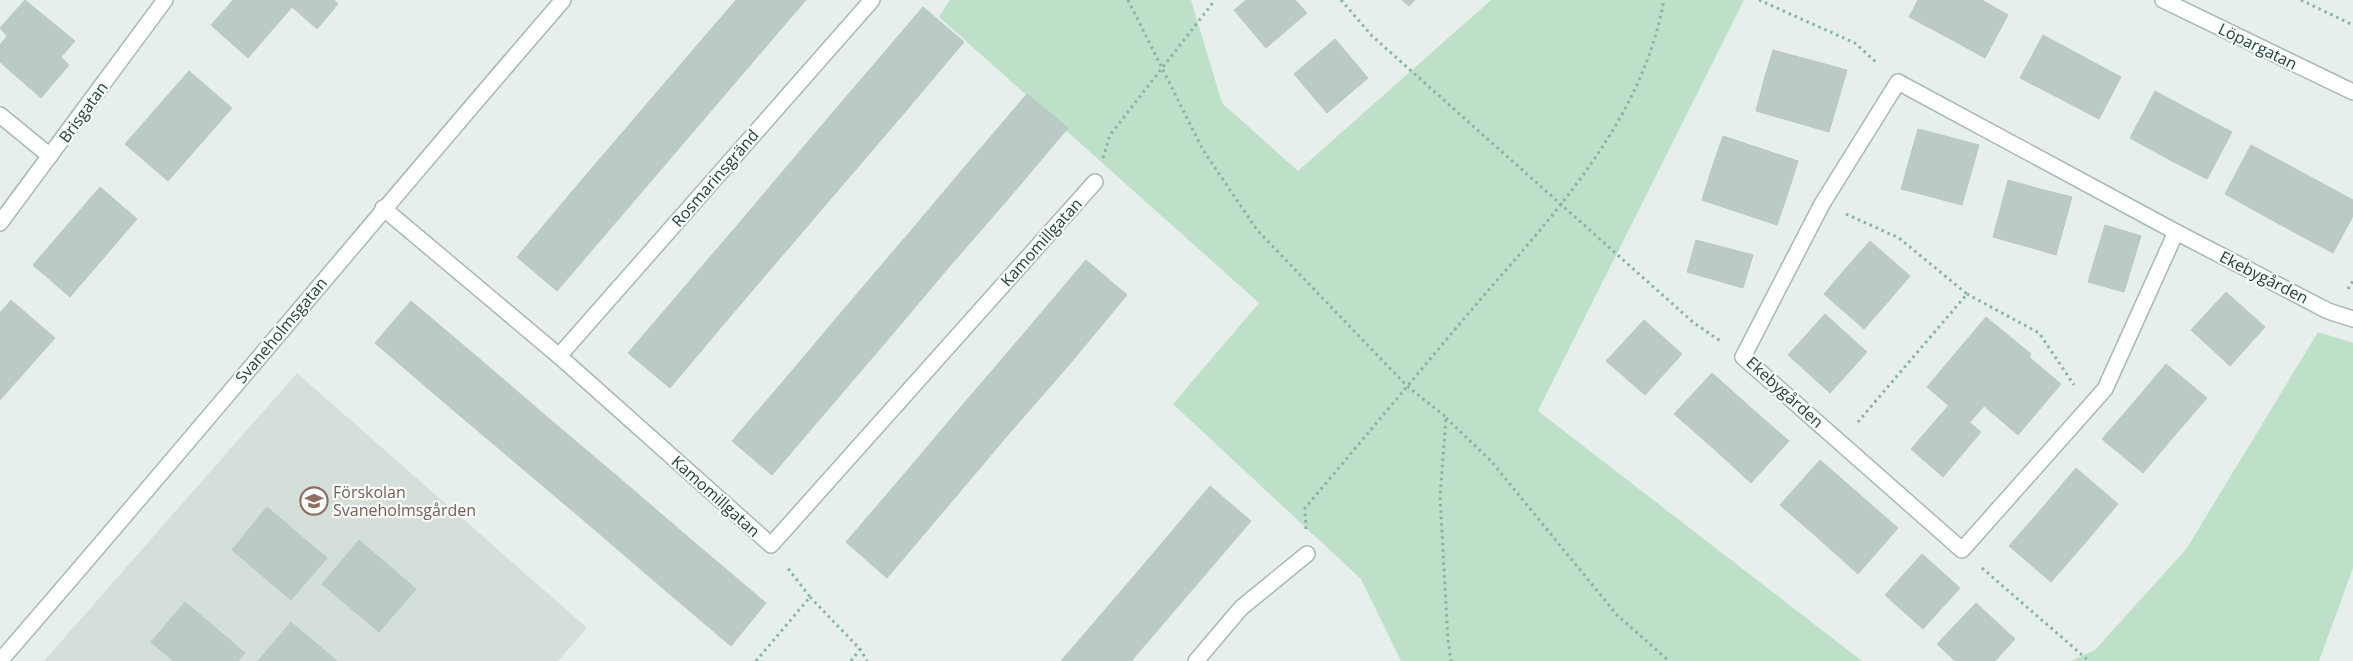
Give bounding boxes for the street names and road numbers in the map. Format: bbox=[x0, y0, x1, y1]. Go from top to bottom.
street label: Löpargatan bbox=[2215, 17, 2301, 75]
street label: Brisgatan bbox=[53, 77, 113, 147]
street label: Rosmarinsgränd bbox=[666, 125, 764, 231]
street label: Kamomillgatan bbox=[995, 193, 1087, 291]
street label: Ekebygården bbox=[2216, 245, 2312, 309]
street label: Svaneholmsgatan bbox=[230, 272, 332, 388]
street label: Ekebygården bbox=[1742, 351, 1828, 433]
street label: Kamomillgatan bbox=[667, 450, 765, 542]

